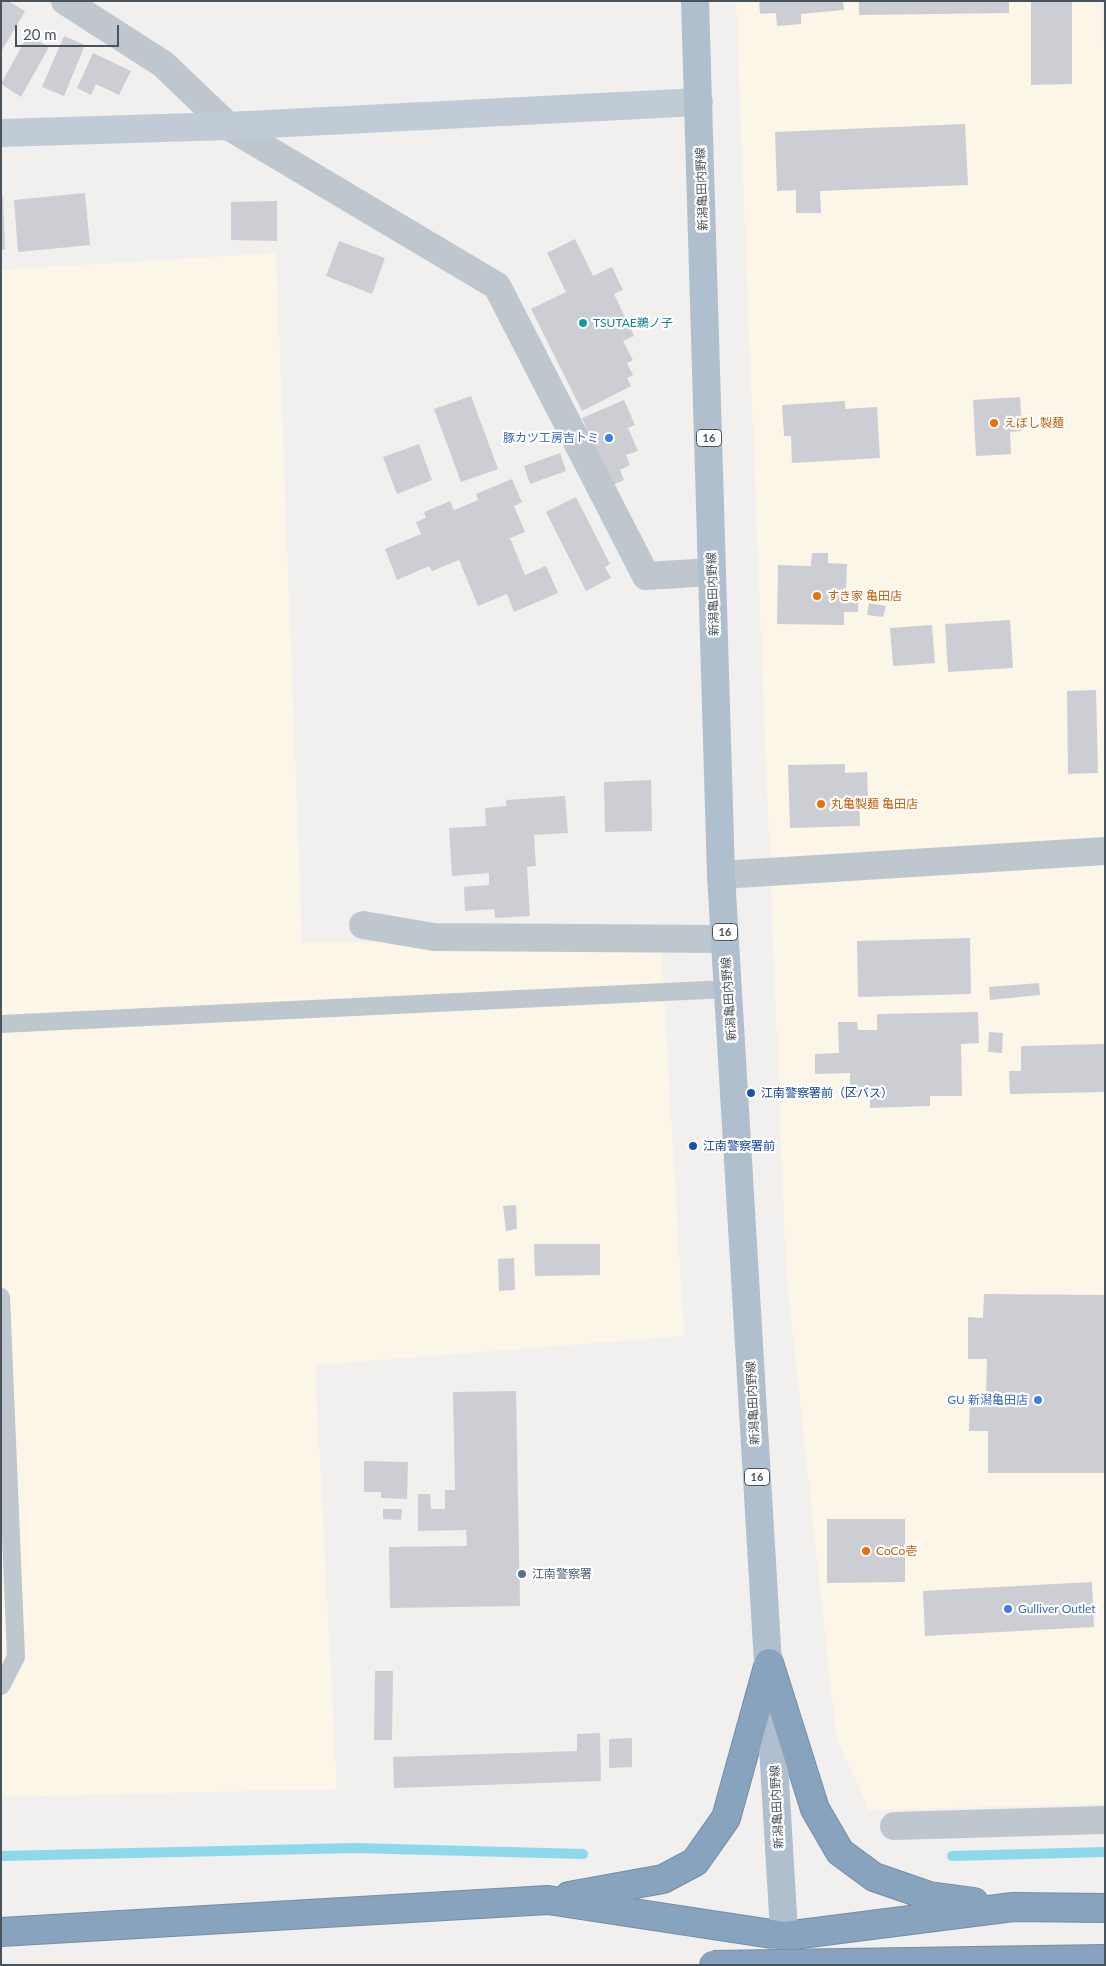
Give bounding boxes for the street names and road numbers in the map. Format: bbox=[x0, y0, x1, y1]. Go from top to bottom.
street label: 新潟亀田内野線 bbox=[693, 147, 711, 231]
road number: 16 bbox=[696, 429, 722, 446]
street label: 新潟亀田内野線 bbox=[704, 552, 722, 636]
road number: 16 bbox=[712, 924, 738, 940]
street label: 新潟亀田内野線 bbox=[719, 957, 739, 1041]
street label: 新潟亀田内野線 bbox=[744, 1361, 762, 1445]
road number: 16 bbox=[744, 1468, 770, 1485]
street label: 新潟亀田内野線 bbox=[768, 1765, 786, 1849]

